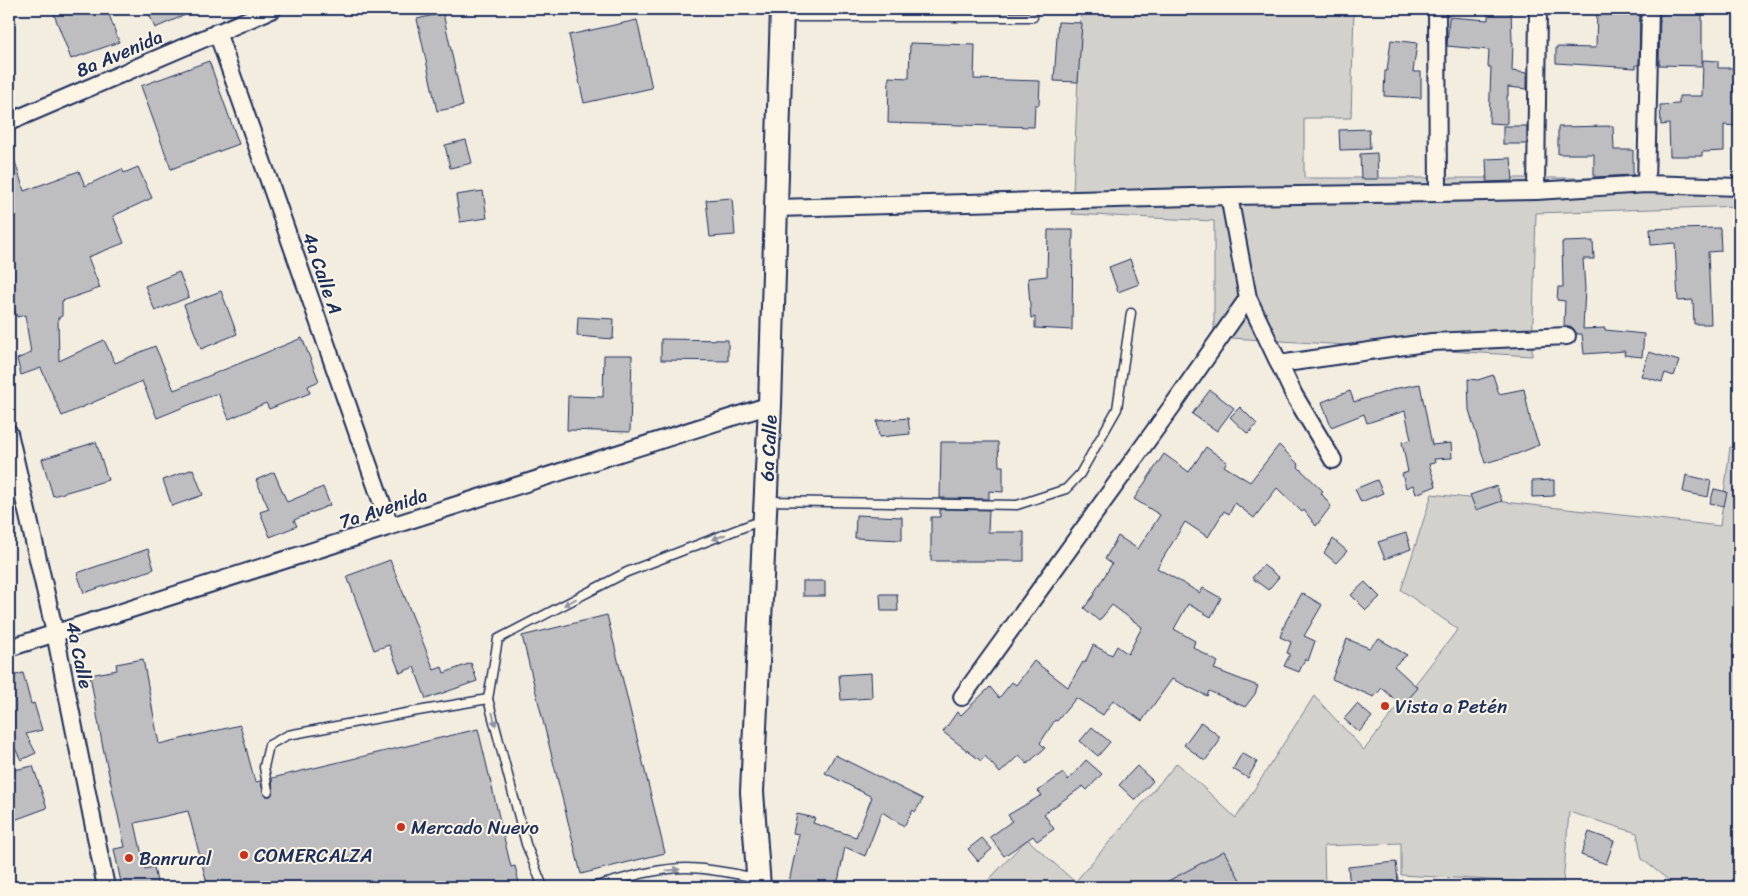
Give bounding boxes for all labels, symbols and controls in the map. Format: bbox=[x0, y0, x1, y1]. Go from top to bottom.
street label: 8a Avenida bbox=[70, 20, 168, 87]
street label: 4a Calle A bbox=[293, 228, 352, 319]
street label: 6a Calle bbox=[750, 414, 787, 482]
street label: 7a Avenida bbox=[335, 479, 432, 538]
one-way arrow bbox=[711, 534, 726, 541]
one-way arrow bbox=[563, 598, 577, 606]
street label: 4a Calle bbox=[56, 619, 103, 692]
place label: Vista a Petén bbox=[1395, 690, 1507, 723]
marker: Vista a Petén bbox=[1379, 700, 1391, 712]
one-way arrow bbox=[490, 711, 498, 726]
place label: Mercado Nuevo bbox=[411, 811, 539, 844]
marker: Mercado Nuevo bbox=[395, 821, 407, 833]
place label: COMERCALZA bbox=[254, 839, 373, 872]
place label: Banrural bbox=[139, 842, 212, 875]
marker: COMERCALZA bbox=[238, 849, 250, 861]
marker: Banrural bbox=[123, 852, 135, 864]
one-way arrow bbox=[665, 865, 681, 873]

